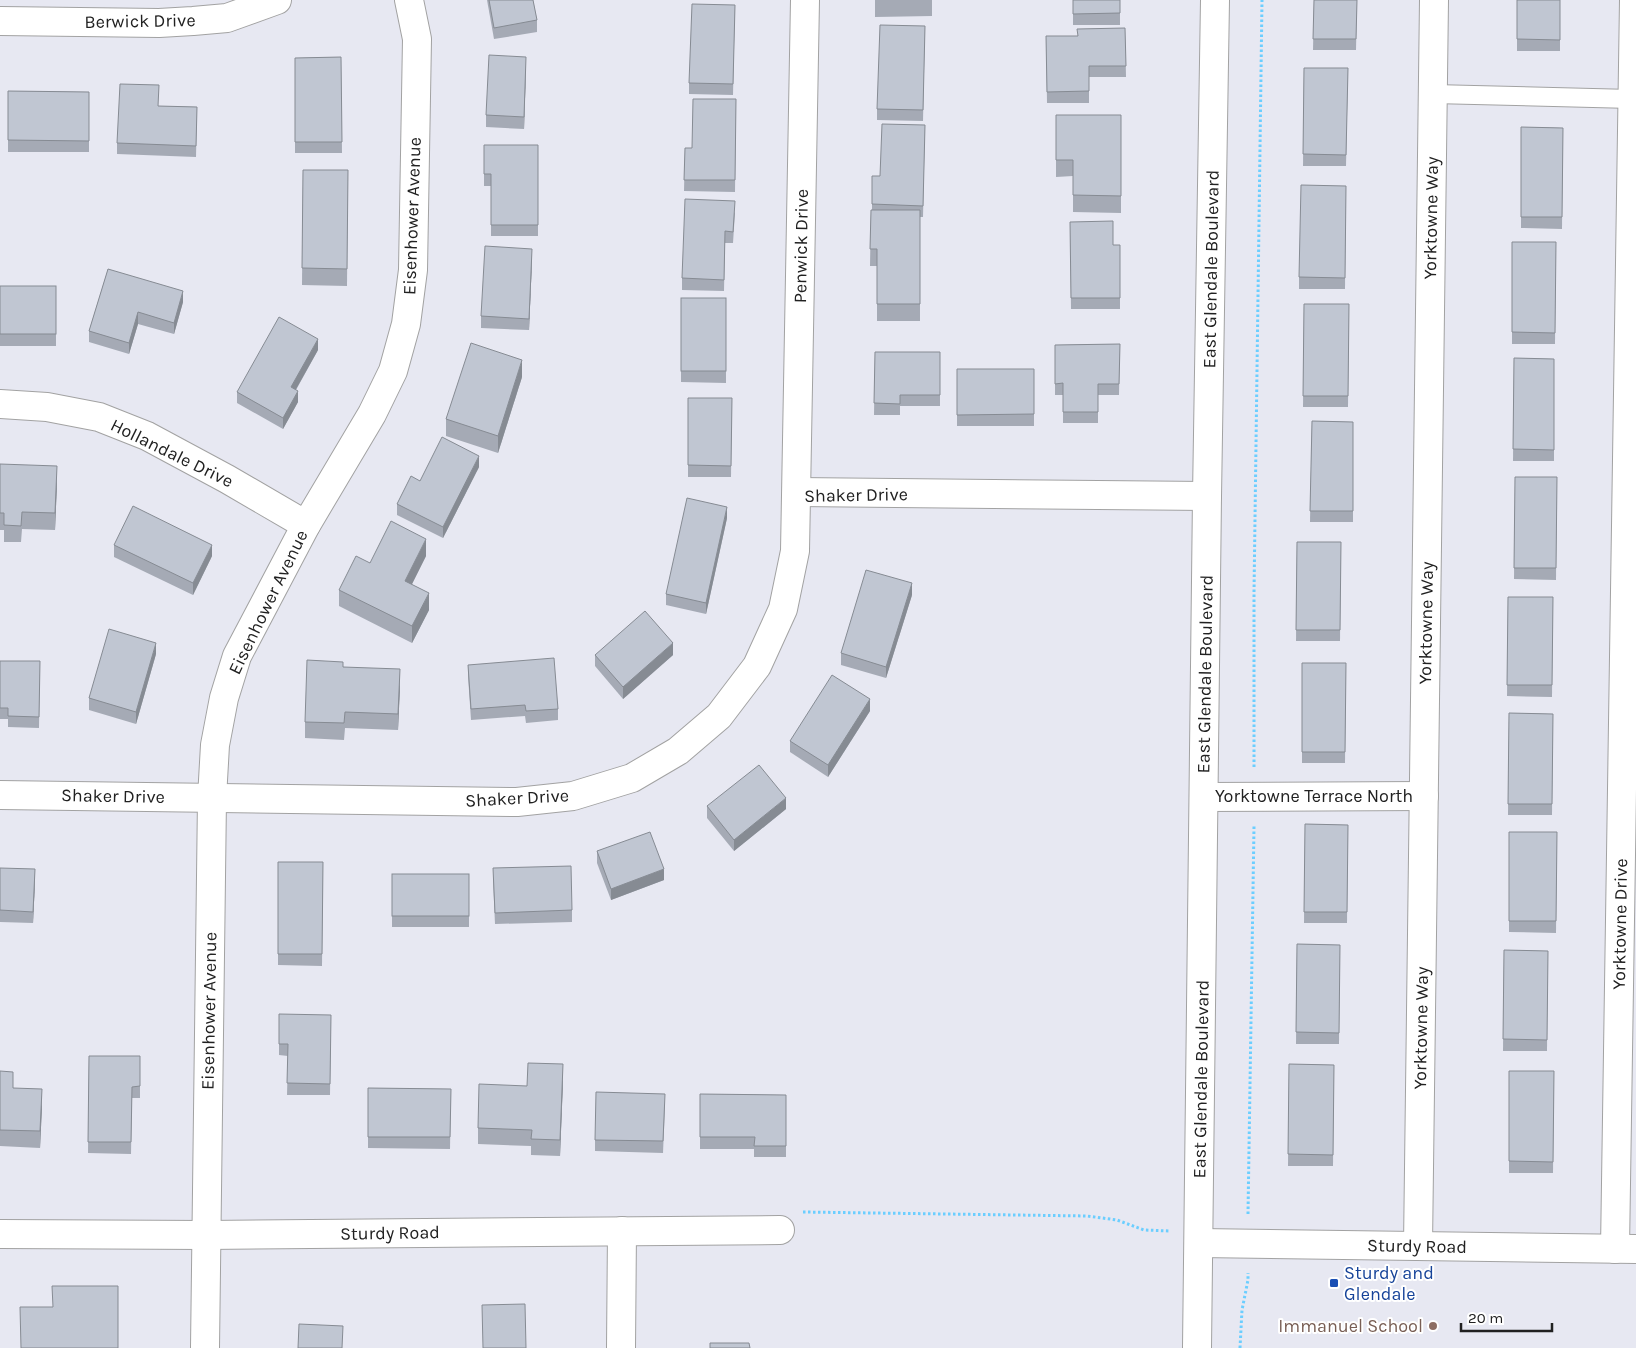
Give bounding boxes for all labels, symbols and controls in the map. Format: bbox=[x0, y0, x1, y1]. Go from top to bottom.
street label: Berwick Drive bbox=[84, 9, 196, 33]
street label: Eisenhower Avenue bbox=[398, 137, 426, 295]
street label: Yorktowne Way bbox=[1419, 156, 1443, 280]
street label: East Glendale Boulevard bbox=[1198, 169, 1224, 369]
street label: Penwick Drive bbox=[789, 189, 813, 303]
street label: Hollandale Drive bbox=[107, 414, 237, 492]
street label: Shaker Drive bbox=[804, 483, 908, 507]
street label: Eisenhower Avenue bbox=[223, 526, 313, 678]
street label: Yorktowne Way bbox=[1414, 561, 1438, 685]
street label: East Glendale Boulevard bbox=[1192, 574, 1218, 774]
street label: Shaker Drive bbox=[61, 784, 165, 808]
street label: Shaker Drive bbox=[465, 784, 569, 812]
street label: Yorktowne Terrace North bbox=[1215, 785, 1413, 807]
street label: Yorktowne Drive bbox=[1608, 858, 1632, 990]
street label: Eisenhower Avenue bbox=[197, 932, 221, 1090]
street label: Yorktowne Way bbox=[1409, 966, 1433, 1090]
street label: East Glendale Boulevard bbox=[1188, 979, 1214, 1179]
street label: Sturdy Road bbox=[340, 1221, 440, 1245]
street label: Sturdy Road bbox=[1367, 1234, 1467, 1258]
place label: Sturdy and Glendale bbox=[1344, 1262, 1434, 1305]
marker: Sturdy and Glendale bbox=[1328, 1277, 1340, 1289]
scale bar bbox=[1461, 1300, 1552, 1332]
text: 20 m bbox=[1468, 1309, 1503, 1327]
place label: Immanuel School bbox=[1278, 1315, 1423, 1337]
marker: Immanuel School bbox=[1427, 1320, 1439, 1332]

